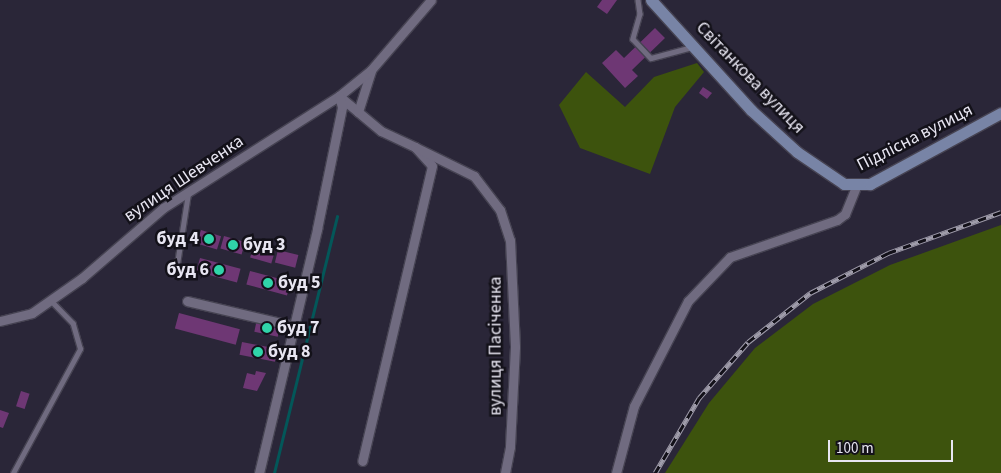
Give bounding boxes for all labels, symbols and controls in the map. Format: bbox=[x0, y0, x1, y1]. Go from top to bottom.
street label: Світанкова вулиця bbox=[691, 17, 809, 139]
street label: Підлісна вулиця bbox=[853, 99, 977, 177]
street label: вулиця Шевченка bbox=[120, 131, 248, 227]
place label: буд 4 bbox=[157, 228, 199, 250]
marker: буд 4 bbox=[203, 233, 215, 245]
place label: буд 3 bbox=[243, 234, 285, 256]
marker: буд 3 bbox=[227, 239, 239, 251]
place label: буд 6 bbox=[167, 259, 209, 281]
marker: буд 6 bbox=[213, 264, 225, 276]
place label: буд 5 bbox=[278, 272, 320, 294]
street label: вулиця Пасіченка bbox=[485, 276, 507, 416]
marker: буд 5 bbox=[262, 277, 274, 289]
place label: буд 7 bbox=[277, 317, 319, 339]
marker: буд 7 bbox=[261, 322, 273, 334]
place label: буд 8 bbox=[268, 341, 310, 363]
marker: буд 8 bbox=[252, 346, 264, 358]
scale bar bbox=[831, 430, 956, 462]
text: 100 m bbox=[836, 438, 874, 459]

